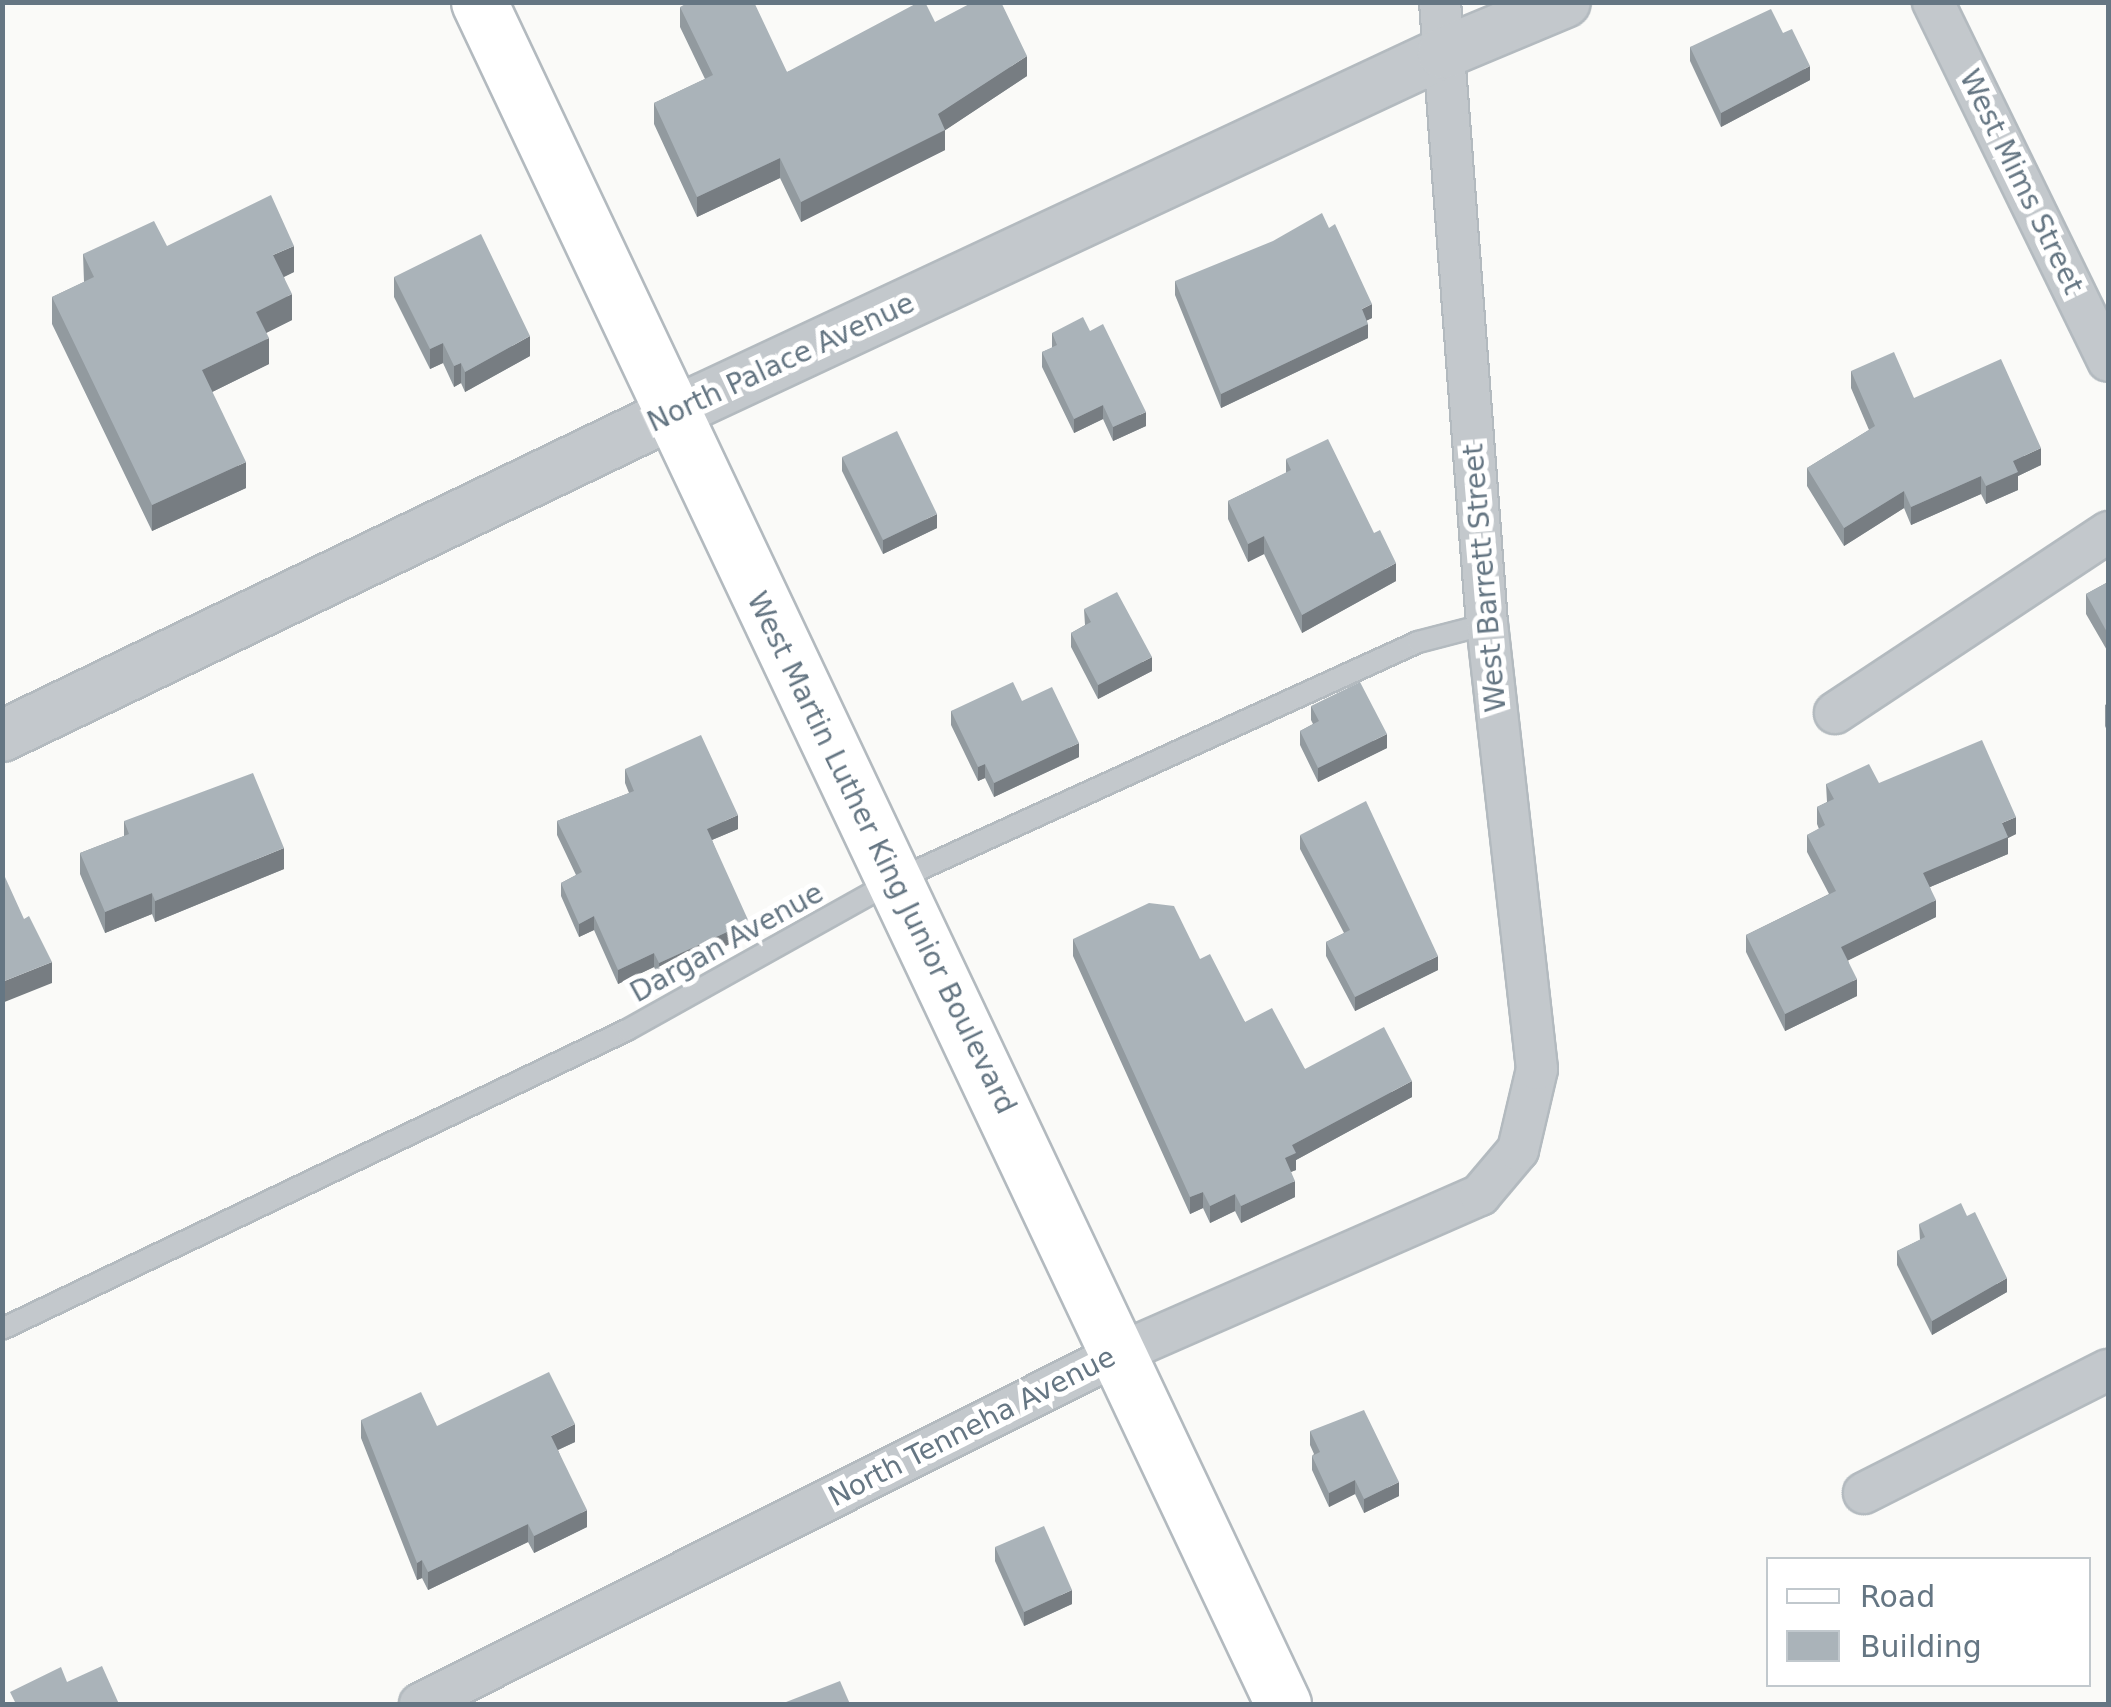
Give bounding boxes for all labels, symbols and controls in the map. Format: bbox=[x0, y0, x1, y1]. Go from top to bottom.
street label: West Mims Street bbox=[1952, 64, 2090, 300]
street label: North Palace Avenue bbox=[642, 286, 920, 440]
street label: West Barrett Street bbox=[1457, 442, 1513, 714]
street label: West Martin Luther King Junior Boulevard bbox=[740, 587, 1022, 1119]
street label: Dargan Avenue bbox=[625, 876, 829, 1010]
street label: North Tenneha Avenue bbox=[823, 1340, 1121, 1514]
legend bbox=[1766, 1557, 2091, 1687]
text: Road bbox=[1860, 1579, 1935, 1614]
text: Building bbox=[1860, 1629, 1982, 1664]

